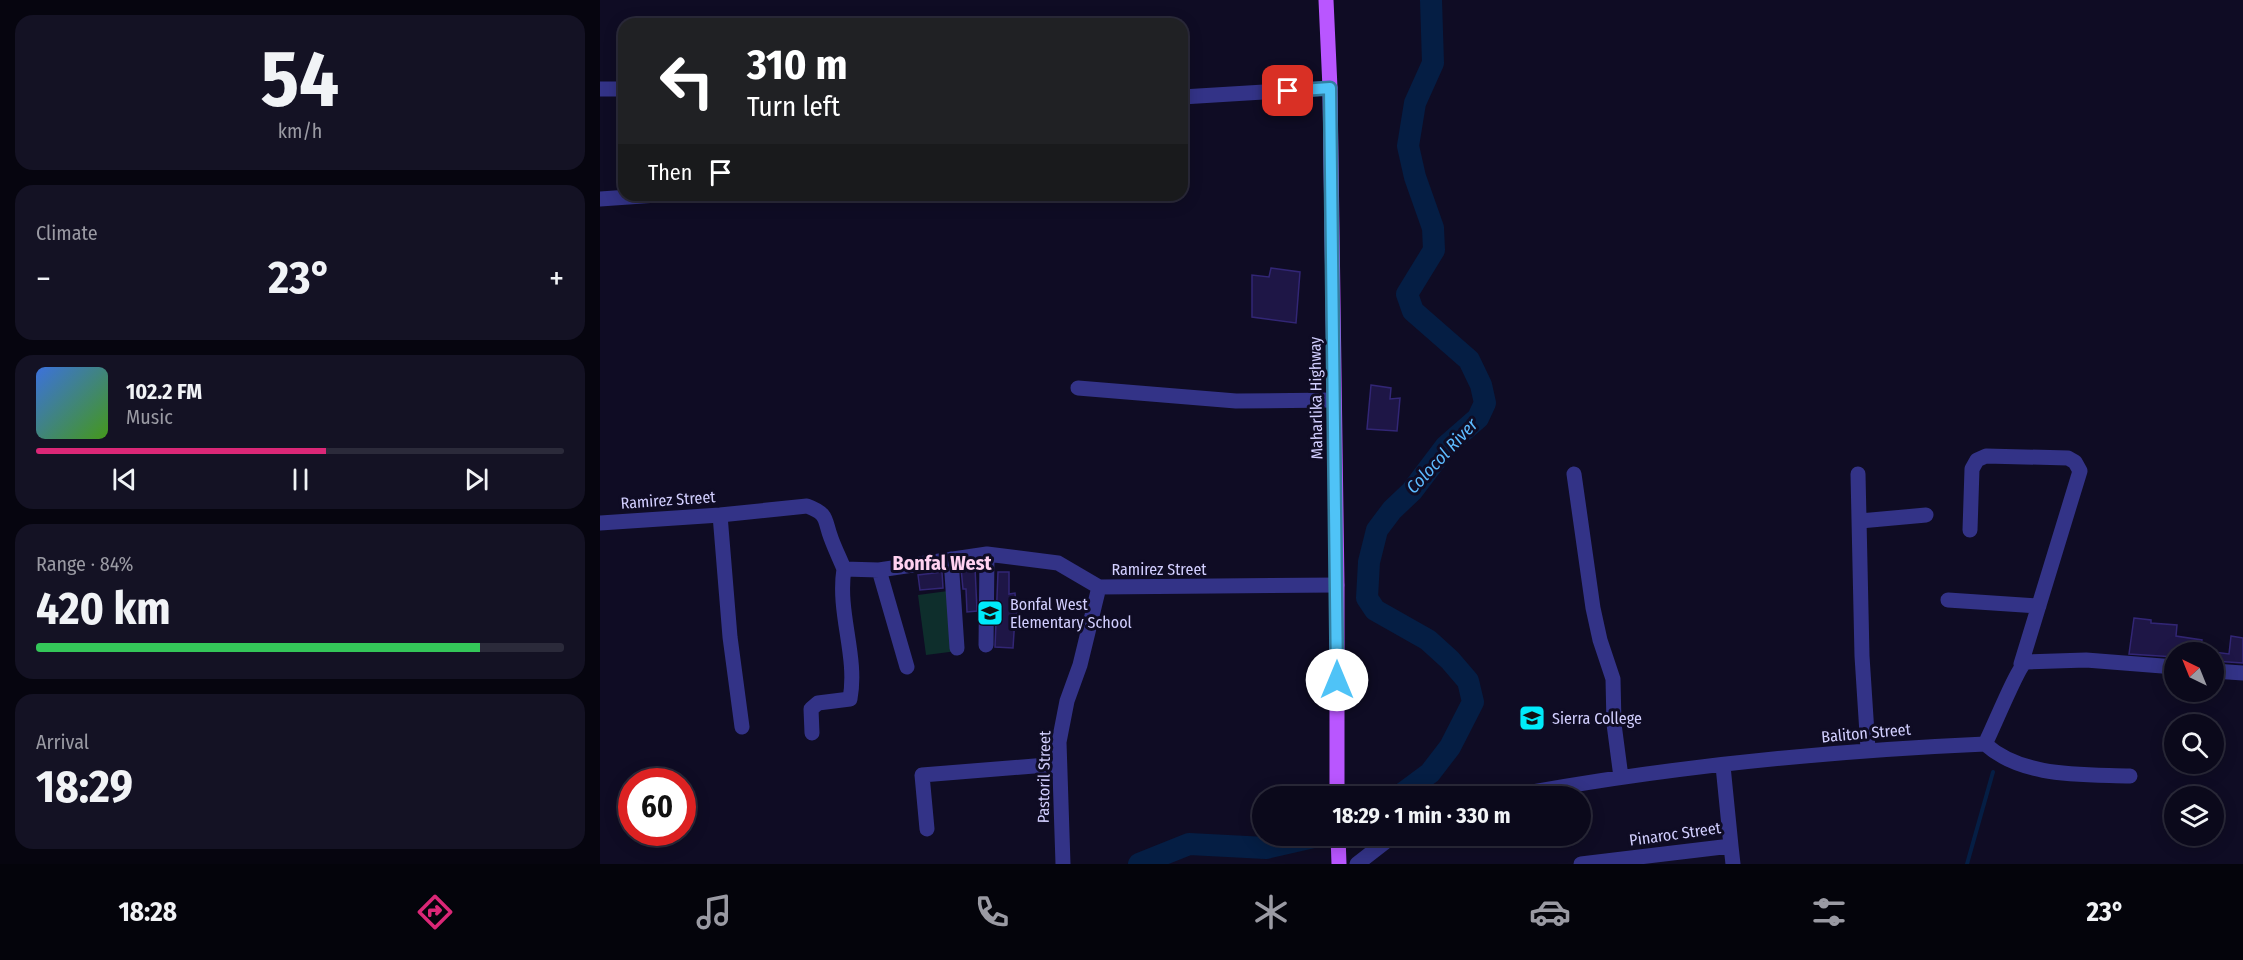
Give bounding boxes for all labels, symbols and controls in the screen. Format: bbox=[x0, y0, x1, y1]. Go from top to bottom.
text: 54 bbox=[261, 33, 339, 127]
text: 310 m bbox=[747, 40, 848, 90]
icon: left bbox=[648, 42, 726, 120]
pin bbox=[1262, 65, 1313, 116]
icon: arrive bbox=[1271, 74, 1304, 107]
text: Turn left bbox=[747, 91, 840, 123]
text: km/h bbox=[278, 119, 322, 143]
icon: arrive bbox=[704, 156, 737, 189]
text: Then bbox=[648, 159, 692, 186]
text: Climate bbox=[36, 221, 98, 245]
text: 23° bbox=[268, 251, 332, 305]
text: − bbox=[36, 259, 51, 299]
text: + bbox=[549, 259, 564, 299]
street label: Maharlika Highway bbox=[1305, 336, 1327, 460]
text: 102.2 FM bbox=[126, 378, 202, 405]
text: Music bbox=[126, 405, 173, 429]
water label: Colocol River bbox=[1402, 413, 1483, 498]
icon: previous bbox=[108, 463, 141, 496]
icon: pause bbox=[284, 463, 317, 496]
icon: next bbox=[460, 463, 493, 496]
street label: Ramirez Street bbox=[620, 487, 717, 513]
district label: Bonfal West bbox=[892, 551, 992, 575]
text: Range · 84% bbox=[36, 552, 133, 576]
street label: Ramirez Street bbox=[1111, 560, 1207, 579]
text: 420 km bbox=[36, 582, 171, 636]
place label: Bonfal West Elementary School bbox=[1010, 595, 1132, 632]
school or university icon: Bonfal West Elementary School bbox=[975, 598, 1005, 628]
north arrow bbox=[2164, 642, 2224, 702]
map controls bbox=[2164, 642, 2224, 846]
position arrow bbox=[1305, 648, 1369, 712]
school or university icon: Sierra College bbox=[1517, 703, 1547, 733]
place label: Sierra College bbox=[1552, 709, 1642, 728]
button: search bbox=[2164, 714, 2224, 774]
street label: Baliton Street bbox=[1821, 720, 1912, 746]
text: Arrival bbox=[36, 730, 89, 754]
street label: Pastoril Street bbox=[1034, 730, 1054, 823]
text: 18:29 bbox=[36, 760, 133, 814]
speed limit sign: 60 bbox=[618, 768, 696, 846]
button: layers bbox=[2164, 786, 2224, 846]
text: 18:29 · 1 min · 330 m bbox=[1333, 802, 1510, 829]
street label: Pinaroc Street bbox=[1628, 818, 1723, 850]
icon: directions bbox=[414, 891, 456, 933]
icon: music bbox=[693, 891, 735, 933]
icon: phone bbox=[971, 891, 1013, 933]
icon: climate bbox=[1250, 891, 1292, 933]
icon: car bbox=[1529, 891, 1571, 933]
icon: filters bbox=[1808, 891, 1850, 933]
text: 18:28 bbox=[118, 896, 177, 928]
text: 23° bbox=[2087, 896, 2125, 928]

